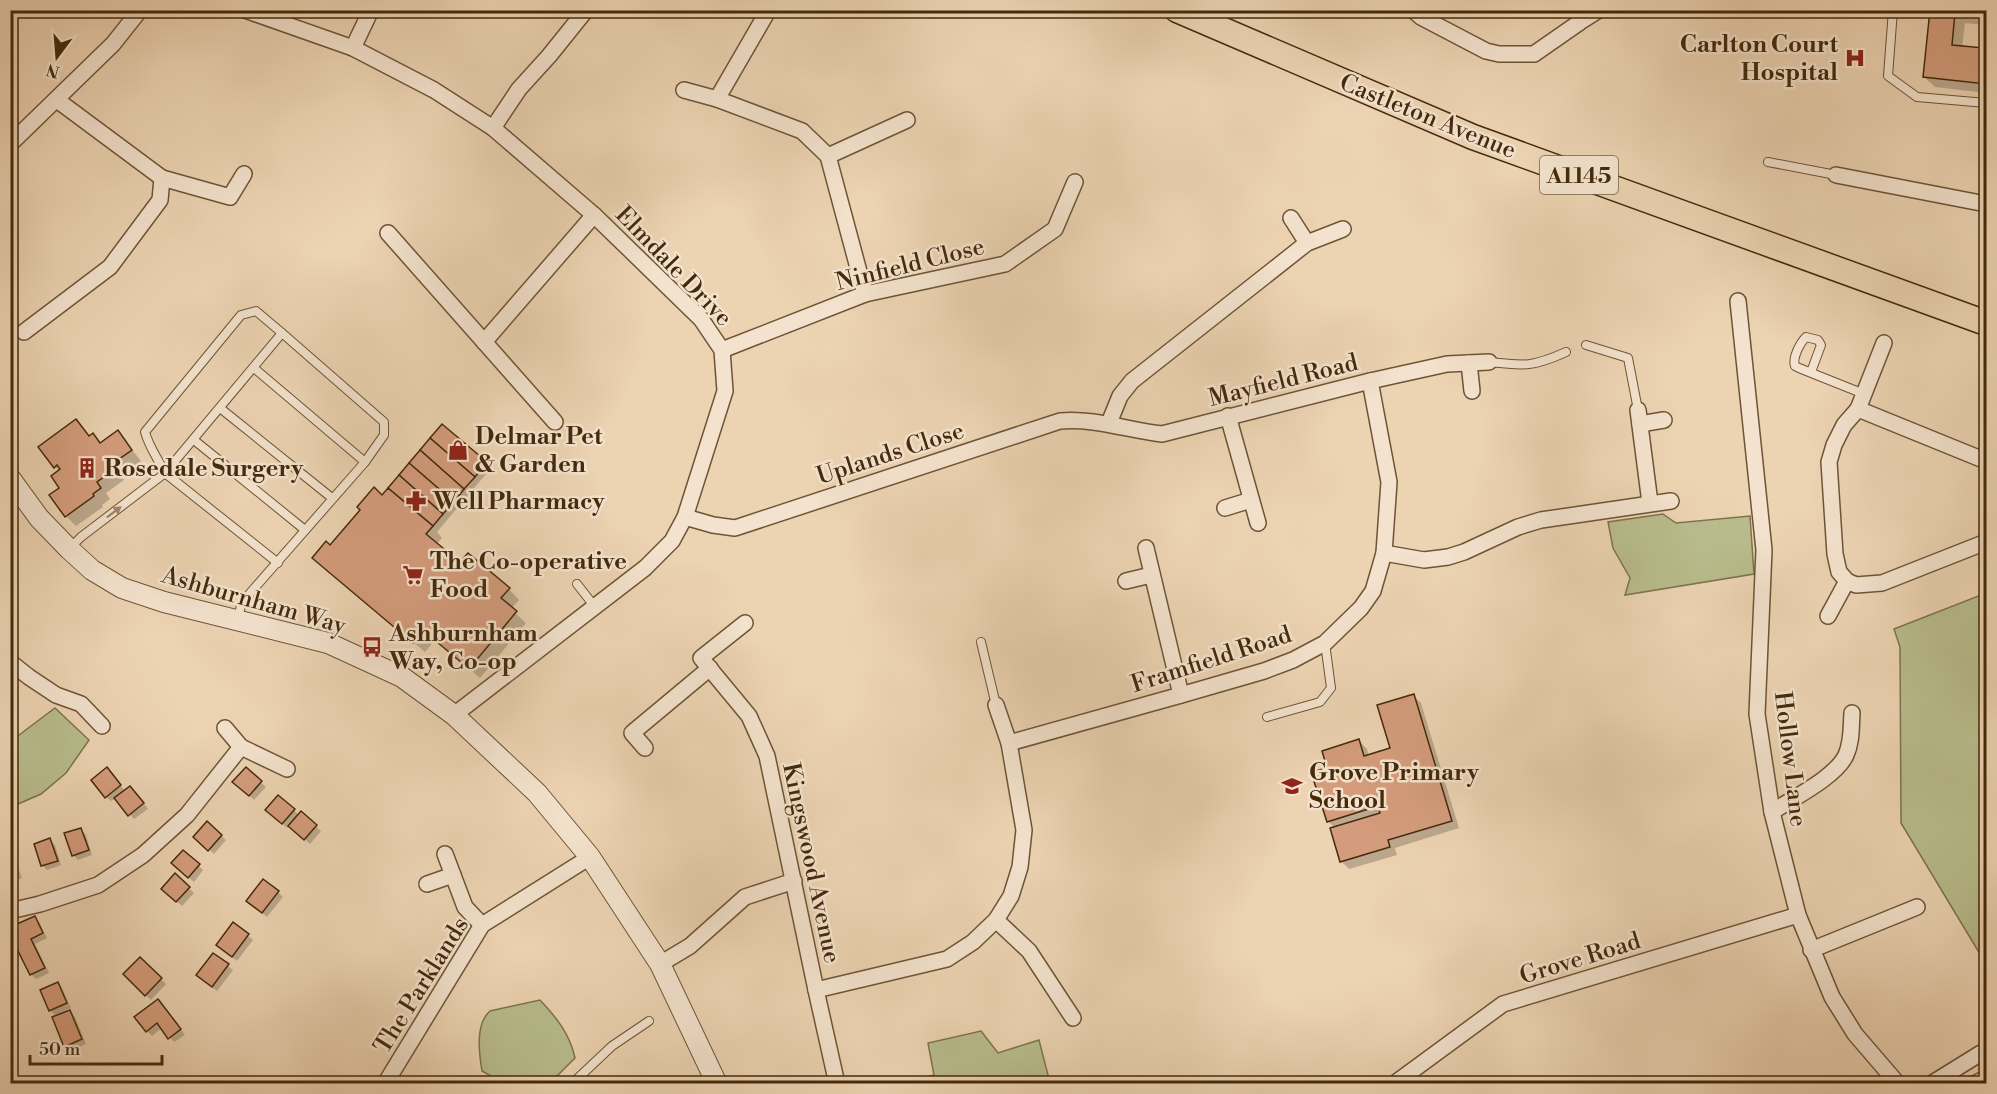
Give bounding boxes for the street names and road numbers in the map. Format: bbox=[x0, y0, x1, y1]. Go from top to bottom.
street label: Castleton Avenue bbox=[1335, 68, 1520, 166]
road number: A1145 bbox=[1540, 156, 1618, 194]
street label: Elmdale Drive bbox=[608, 200, 738, 333]
street label: Ninfield Close bbox=[833, 232, 988, 298]
street label: Mayfield Road bbox=[1205, 348, 1361, 414]
street label: Uplands Close bbox=[813, 416, 968, 492]
street label: Ashburnham Way bbox=[157, 560, 349, 642]
street label: Framfield Road bbox=[1127, 620, 1296, 700]
street label: Hollow Lane bbox=[1767, 690, 1813, 828]
street label: Kingswood Avenue bbox=[775, 760, 847, 966]
street label: The Parklands bbox=[368, 912, 476, 1059]
street label: Grove Road bbox=[1516, 926, 1645, 992]

